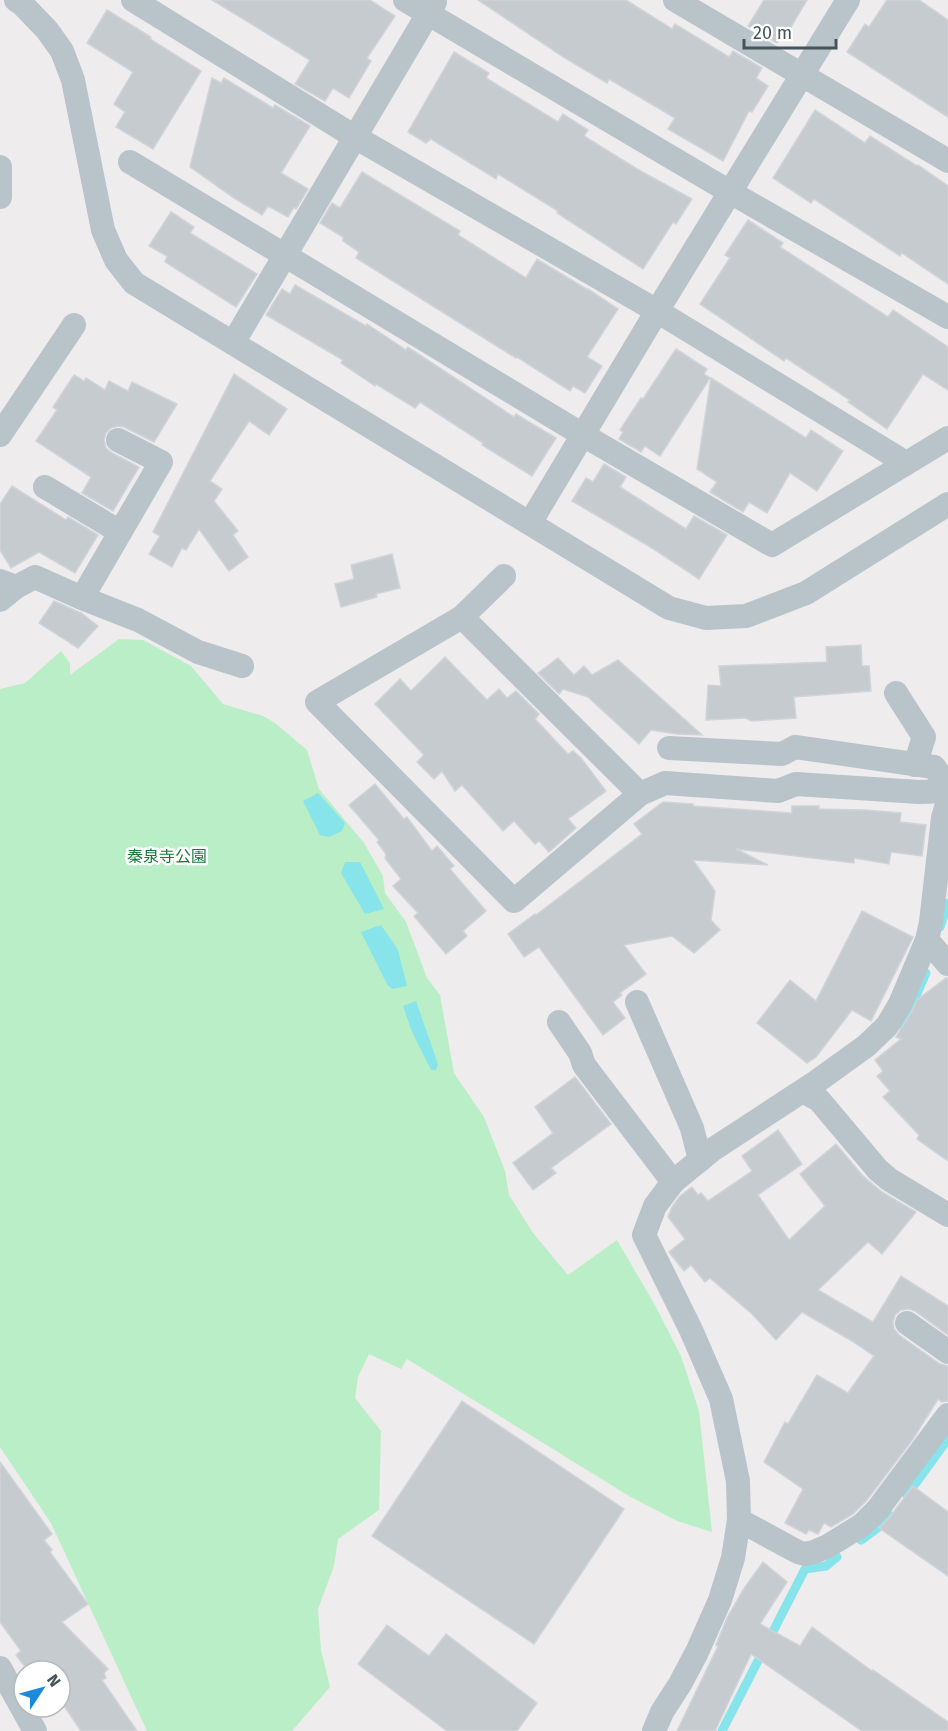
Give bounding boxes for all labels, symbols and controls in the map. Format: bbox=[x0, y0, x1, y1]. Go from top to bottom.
scale bar bbox=[744, 12, 836, 50]
text: 20 m bbox=[753, 22, 792, 44]
park label: 秦泉寺公園 bbox=[127, 847, 207, 866]
north arrow bbox=[12, 1659, 72, 1719]
text: N bbox=[43, 1671, 65, 1690]

